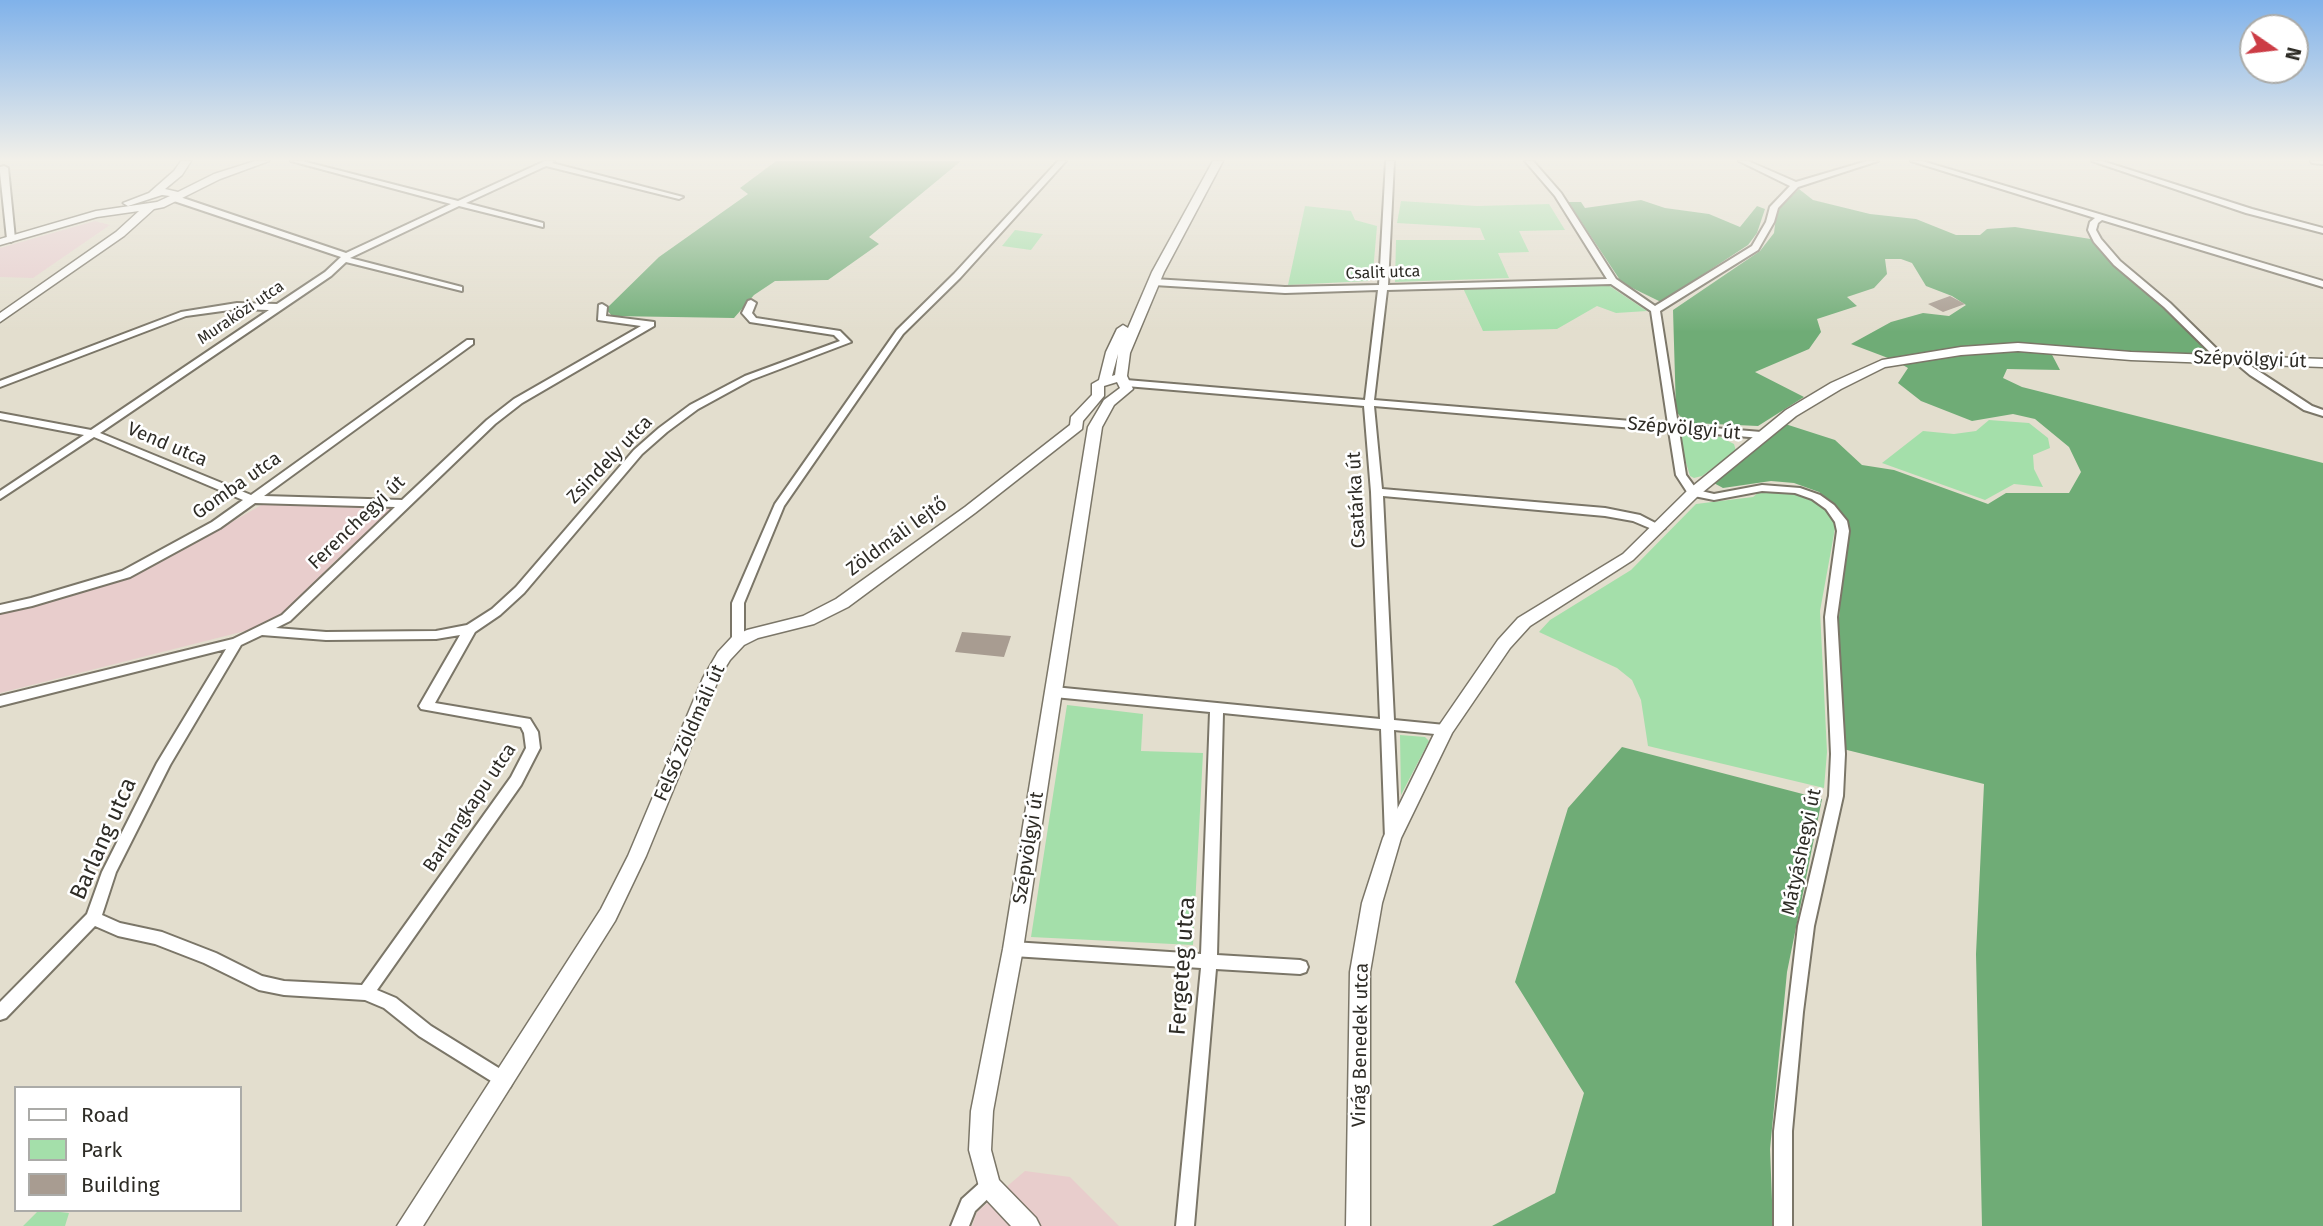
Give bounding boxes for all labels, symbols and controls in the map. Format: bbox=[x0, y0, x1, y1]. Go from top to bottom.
north arrow bbox=[2239, 14, 2309, 84]
text: N bbox=[2280, 45, 2306, 63]
street label: Csalit utca bbox=[1345, 262, 1421, 284]
street label: Muraközi utca bbox=[194, 277, 288, 349]
street label: Szépvölgyi út bbox=[2193, 347, 2307, 373]
street label: Zsindely utca bbox=[562, 411, 658, 509]
street label: Szépvölgyi út bbox=[1627, 413, 1741, 445]
street label: Vend utca bbox=[124, 418, 210, 472]
street label: Gomba utca bbox=[188, 447, 286, 525]
street label: Csatárka út bbox=[1343, 451, 1371, 549]
street label: Ferenchegyi út bbox=[304, 471, 410, 575]
street label: Zöldmáli lejtő bbox=[842, 493, 952, 581]
street label: Felső Zöldmáli út bbox=[650, 661, 730, 805]
street label: Barlangkapu utca bbox=[419, 739, 521, 877]
street label: Barlang utca bbox=[65, 774, 143, 904]
street label: Mátyáshegyi út bbox=[1777, 787, 1827, 917]
street label: Szépvölgyi út bbox=[1009, 790, 1049, 906]
street label: Fergeteg utca bbox=[1164, 896, 1202, 1036]
street label: Virág Benedek utca bbox=[1348, 963, 1374, 1127]
legend bbox=[14, 1086, 242, 1212]
text: Road bbox=[81, 1102, 129, 1128]
text: Park bbox=[81, 1137, 122, 1163]
text: Building bbox=[81, 1172, 160, 1198]

